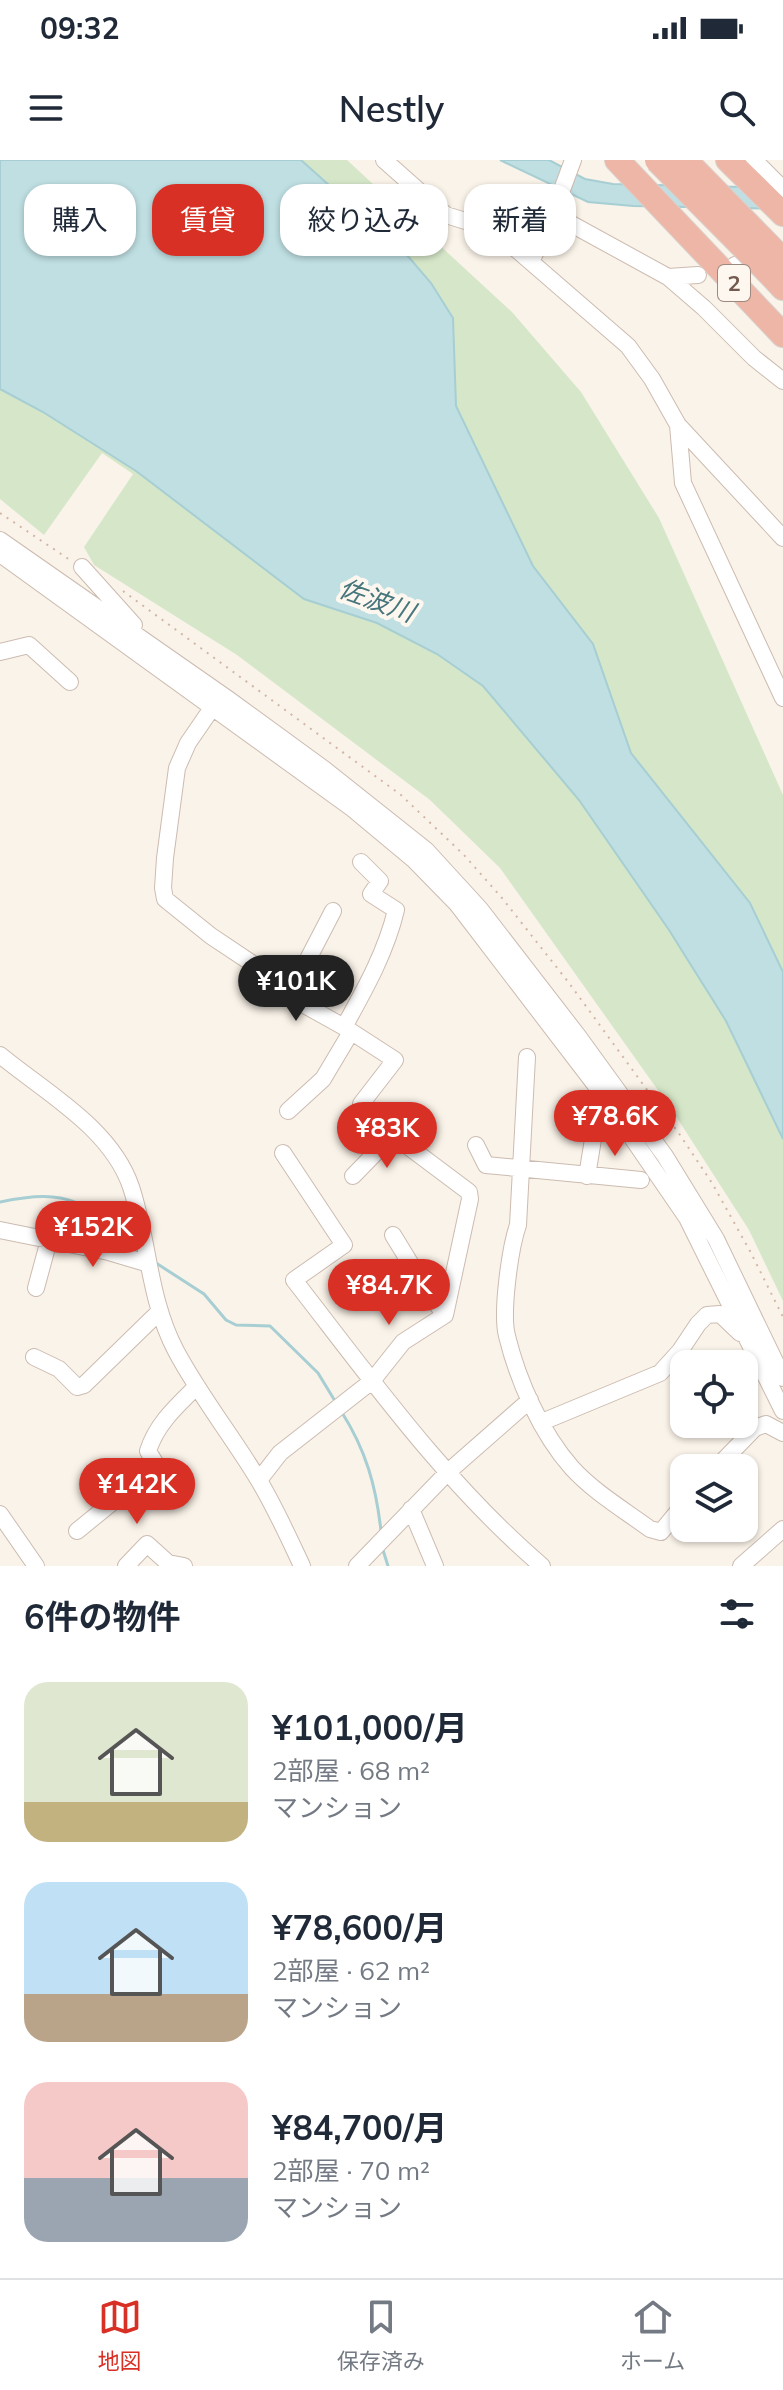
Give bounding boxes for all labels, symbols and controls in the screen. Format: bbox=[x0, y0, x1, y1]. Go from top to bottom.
text: 09:32 bbox=[40, 9, 119, 47]
icon: menu bbox=[24, 86, 68, 130]
text: Nestly bbox=[339, 86, 444, 131]
icon: search bbox=[715, 86, 759, 130]
chip: 購入 bbox=[24, 184, 136, 256]
chip: 賃貸 bbox=[152, 184, 264, 256]
chip: 絞り込み bbox=[280, 184, 448, 256]
chip: 新着 bbox=[464, 184, 576, 256]
road number: 2 bbox=[718, 265, 750, 301]
water label: 佐波川 bbox=[335, 571, 422, 630]
pin: ¥101K bbox=[240, 955, 352, 1023]
text: ¥101K bbox=[256, 964, 336, 997]
pin: ¥78.6K bbox=[550, 1090, 680, 1158]
text: ¥78.6K bbox=[572, 1099, 658, 1132]
pin: ¥83K bbox=[340, 1102, 434, 1170]
text: ¥83K bbox=[355, 1111, 419, 1144]
pin: ¥152K bbox=[37, 1201, 149, 1269]
text: ¥152K bbox=[53, 1210, 133, 1243]
pin: ¥84.7K bbox=[324, 1259, 454, 1327]
text: ¥84.7K bbox=[346, 1268, 432, 1301]
map controls bbox=[670, 1350, 758, 1542]
button: locate bbox=[670, 1350, 758, 1438]
button: layers bbox=[670, 1454, 758, 1542]
pin: ¥142K bbox=[81, 1458, 193, 1526]
text: ¥142K bbox=[97, 1467, 177, 1500]
icon: filters bbox=[715, 1592, 759, 1636]
text: 6件の物件 bbox=[24, 1595, 180, 1638]
text: ¥101,000/月 bbox=[272, 1706, 468, 1749]
icon: home bbox=[88, 1714, 184, 1810]
text: 2部屋 · 68 m² bbox=[272, 1754, 430, 1787]
text: マンション bbox=[272, 1791, 402, 1824]
text: ¥78,600/月 bbox=[272, 1906, 448, 1949]
icon: home bbox=[88, 1914, 184, 2010]
text: 2部屋 · 62 m² bbox=[272, 1954, 430, 1987]
text: マンション bbox=[272, 1991, 402, 2024]
text: ¥84,700/月 bbox=[272, 2106, 448, 2149]
icon: home bbox=[88, 2114, 184, 2210]
text: 2部屋 · 70 m² bbox=[272, 2154, 430, 2187]
text: マンション bbox=[272, 2191, 402, 2224]
tab: 地図 bbox=[98, 2295, 142, 2375]
tab: 保存済み bbox=[337, 2295, 425, 2375]
tab: ホーム bbox=[620, 2295, 685, 2375]

